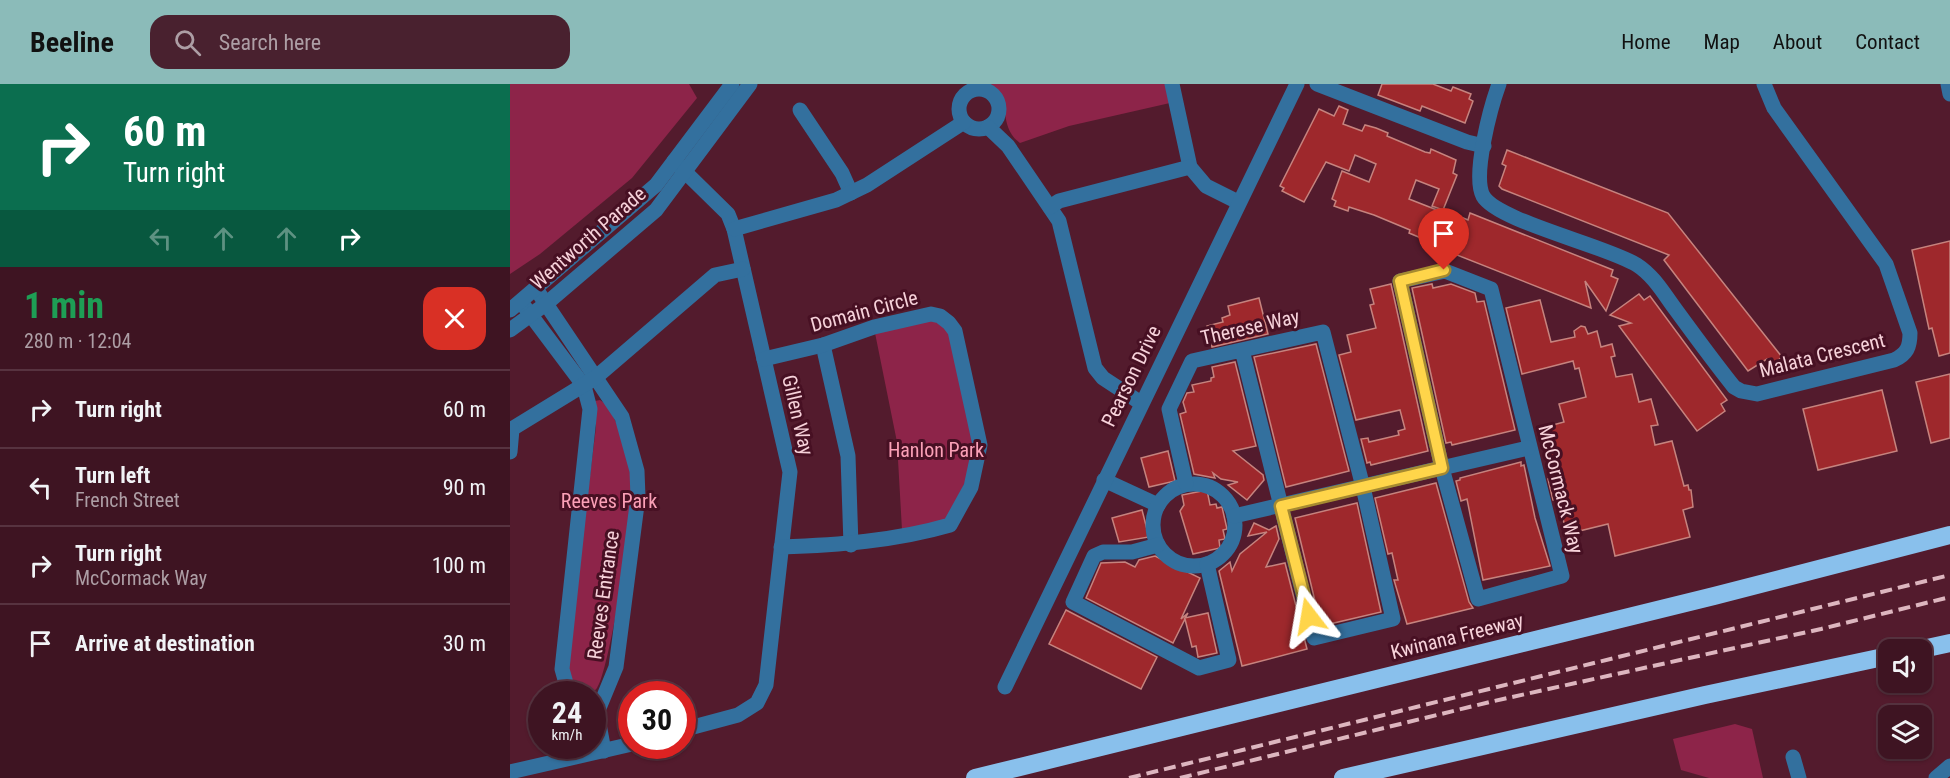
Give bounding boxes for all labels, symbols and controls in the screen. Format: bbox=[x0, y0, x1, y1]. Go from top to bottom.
search box bbox=[150, 15, 570, 69]
text: Beeline bbox=[30, 26, 114, 59]
icon: search bbox=[171, 26, 204, 59]
text: Search here bbox=[219, 30, 321, 55]
text: Home bbox=[1621, 30, 1671, 54]
text: Map bbox=[1704, 30, 1740, 54]
text: About bbox=[1773, 30, 1822, 54]
text: Contact bbox=[1855, 30, 1920, 54]
text: 60 m bbox=[123, 107, 206, 156]
icon: right bbox=[24, 108, 102, 186]
text: Turn right bbox=[123, 157, 225, 189]
street label: Wentworth Parade bbox=[525, 181, 651, 295]
pin bbox=[1418, 208, 1469, 270]
icon: arrive bbox=[1427, 217, 1460, 250]
icon: left bbox=[144, 222, 177, 255]
icon: ahead bbox=[207, 222, 240, 255]
icon: ahead bbox=[270, 222, 303, 255]
icon: right bbox=[333, 222, 366, 255]
text: 1 min bbox=[24, 285, 104, 327]
street label: Domain Circle bbox=[808, 285, 920, 337]
button: close bbox=[423, 287, 486, 350]
street label: Therese Way bbox=[1198, 304, 1302, 350]
street label: Pearson Drive bbox=[1096, 322, 1166, 430]
street label: Malata Crescent bbox=[1757, 328, 1888, 382]
text: 280 m · 12:04 bbox=[24, 329, 131, 353]
street label: Gillen Way bbox=[777, 372, 819, 458]
icon: right bbox=[24, 393, 57, 426]
text: Turn right bbox=[75, 397, 162, 422]
text: 60 m bbox=[443, 397, 486, 422]
street label: McCormack Way bbox=[1533, 422, 1589, 556]
park label: Hanlon Park bbox=[888, 438, 984, 462]
text: Turn left bbox=[75, 463, 150, 488]
icon: left bbox=[24, 471, 57, 504]
text: 90 m bbox=[443, 475, 486, 500]
text: French Street bbox=[75, 488, 180, 512]
park label: Reeves Park bbox=[561, 489, 657, 513]
street label: Reeves Entrance bbox=[582, 529, 624, 661]
text: Turn right bbox=[75, 541, 162, 566]
icon: right bbox=[24, 549, 57, 582]
text: 100 m bbox=[432, 553, 486, 578]
text: McCormack Way bbox=[75, 566, 207, 590]
position arrow bbox=[1277, 584, 1341, 648]
street label: Kwinana Freeway bbox=[1388, 608, 1526, 664]
icon: arrive bbox=[24, 627, 57, 660]
text: Arrive at destination bbox=[75, 631, 255, 656]
text: 30 m bbox=[443, 631, 486, 656]
map controls bbox=[1878, 639, 1932, 759]
button: sound bbox=[1878, 639, 1932, 693]
speed limit sign: 30 bbox=[618, 681, 696, 759]
text: 24 bbox=[552, 695, 582, 730]
button: layers bbox=[1878, 705, 1932, 759]
text: km/h bbox=[552, 726, 582, 744]

